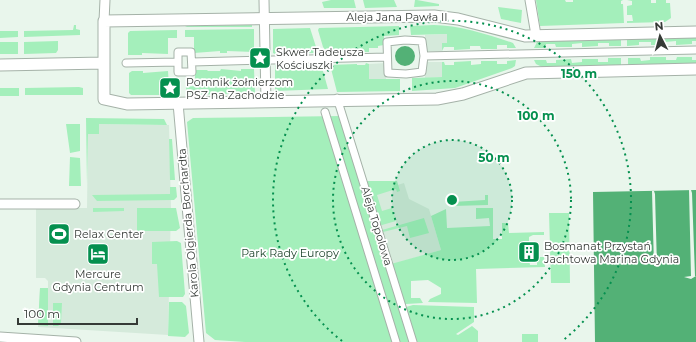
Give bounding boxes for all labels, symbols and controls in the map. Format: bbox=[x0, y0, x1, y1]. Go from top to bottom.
street label: Aleja Jana Pawła II bbox=[346, 10, 448, 24]
north arrow bbox=[640, 16, 680, 56]
text: N bbox=[654, 19, 664, 33]
place icon: Skwer Tadeusza Kościuszki bbox=[247, 45, 273, 71]
place label: Skwer Tadeusza Kościuszki bbox=[276, 45, 364, 72]
text: 150 m bbox=[561, 66, 597, 81]
place icon: Pomnik żołnierzom PSZ na Zachodzie bbox=[157, 75, 183, 101]
place label: Pomnik żołnierzom PSZ na Zachodzie bbox=[186, 75, 293, 102]
text: 100 m bbox=[518, 108, 554, 123]
street label: Karola Olgierda Borchardta bbox=[174, 148, 202, 298]
text: 50 m bbox=[478, 150, 510, 165]
street label: Aleja Topolowa bbox=[358, 185, 396, 267]
centre of rings bbox=[445, 193, 459, 207]
sports icon: Relax Center bbox=[46, 221, 72, 247]
place label: Relax Center bbox=[74, 227, 144, 241]
building icon: Bosmanat Przystań Jachtowa Marina Gdynia bbox=[516, 239, 542, 265]
place label: Bosmanat Przystań Jachtowa Marina Gdynia bbox=[543, 239, 679, 266]
hotel icon: Mercure Gdynia Centrum bbox=[85, 241, 111, 267]
park label: Park Rady Europy bbox=[241, 246, 339, 260]
place label: Mercure Gdynia Centrum bbox=[52, 267, 144, 294]
scale bar bbox=[18, 300, 137, 326]
text: 100 m bbox=[24, 306, 60, 321]

